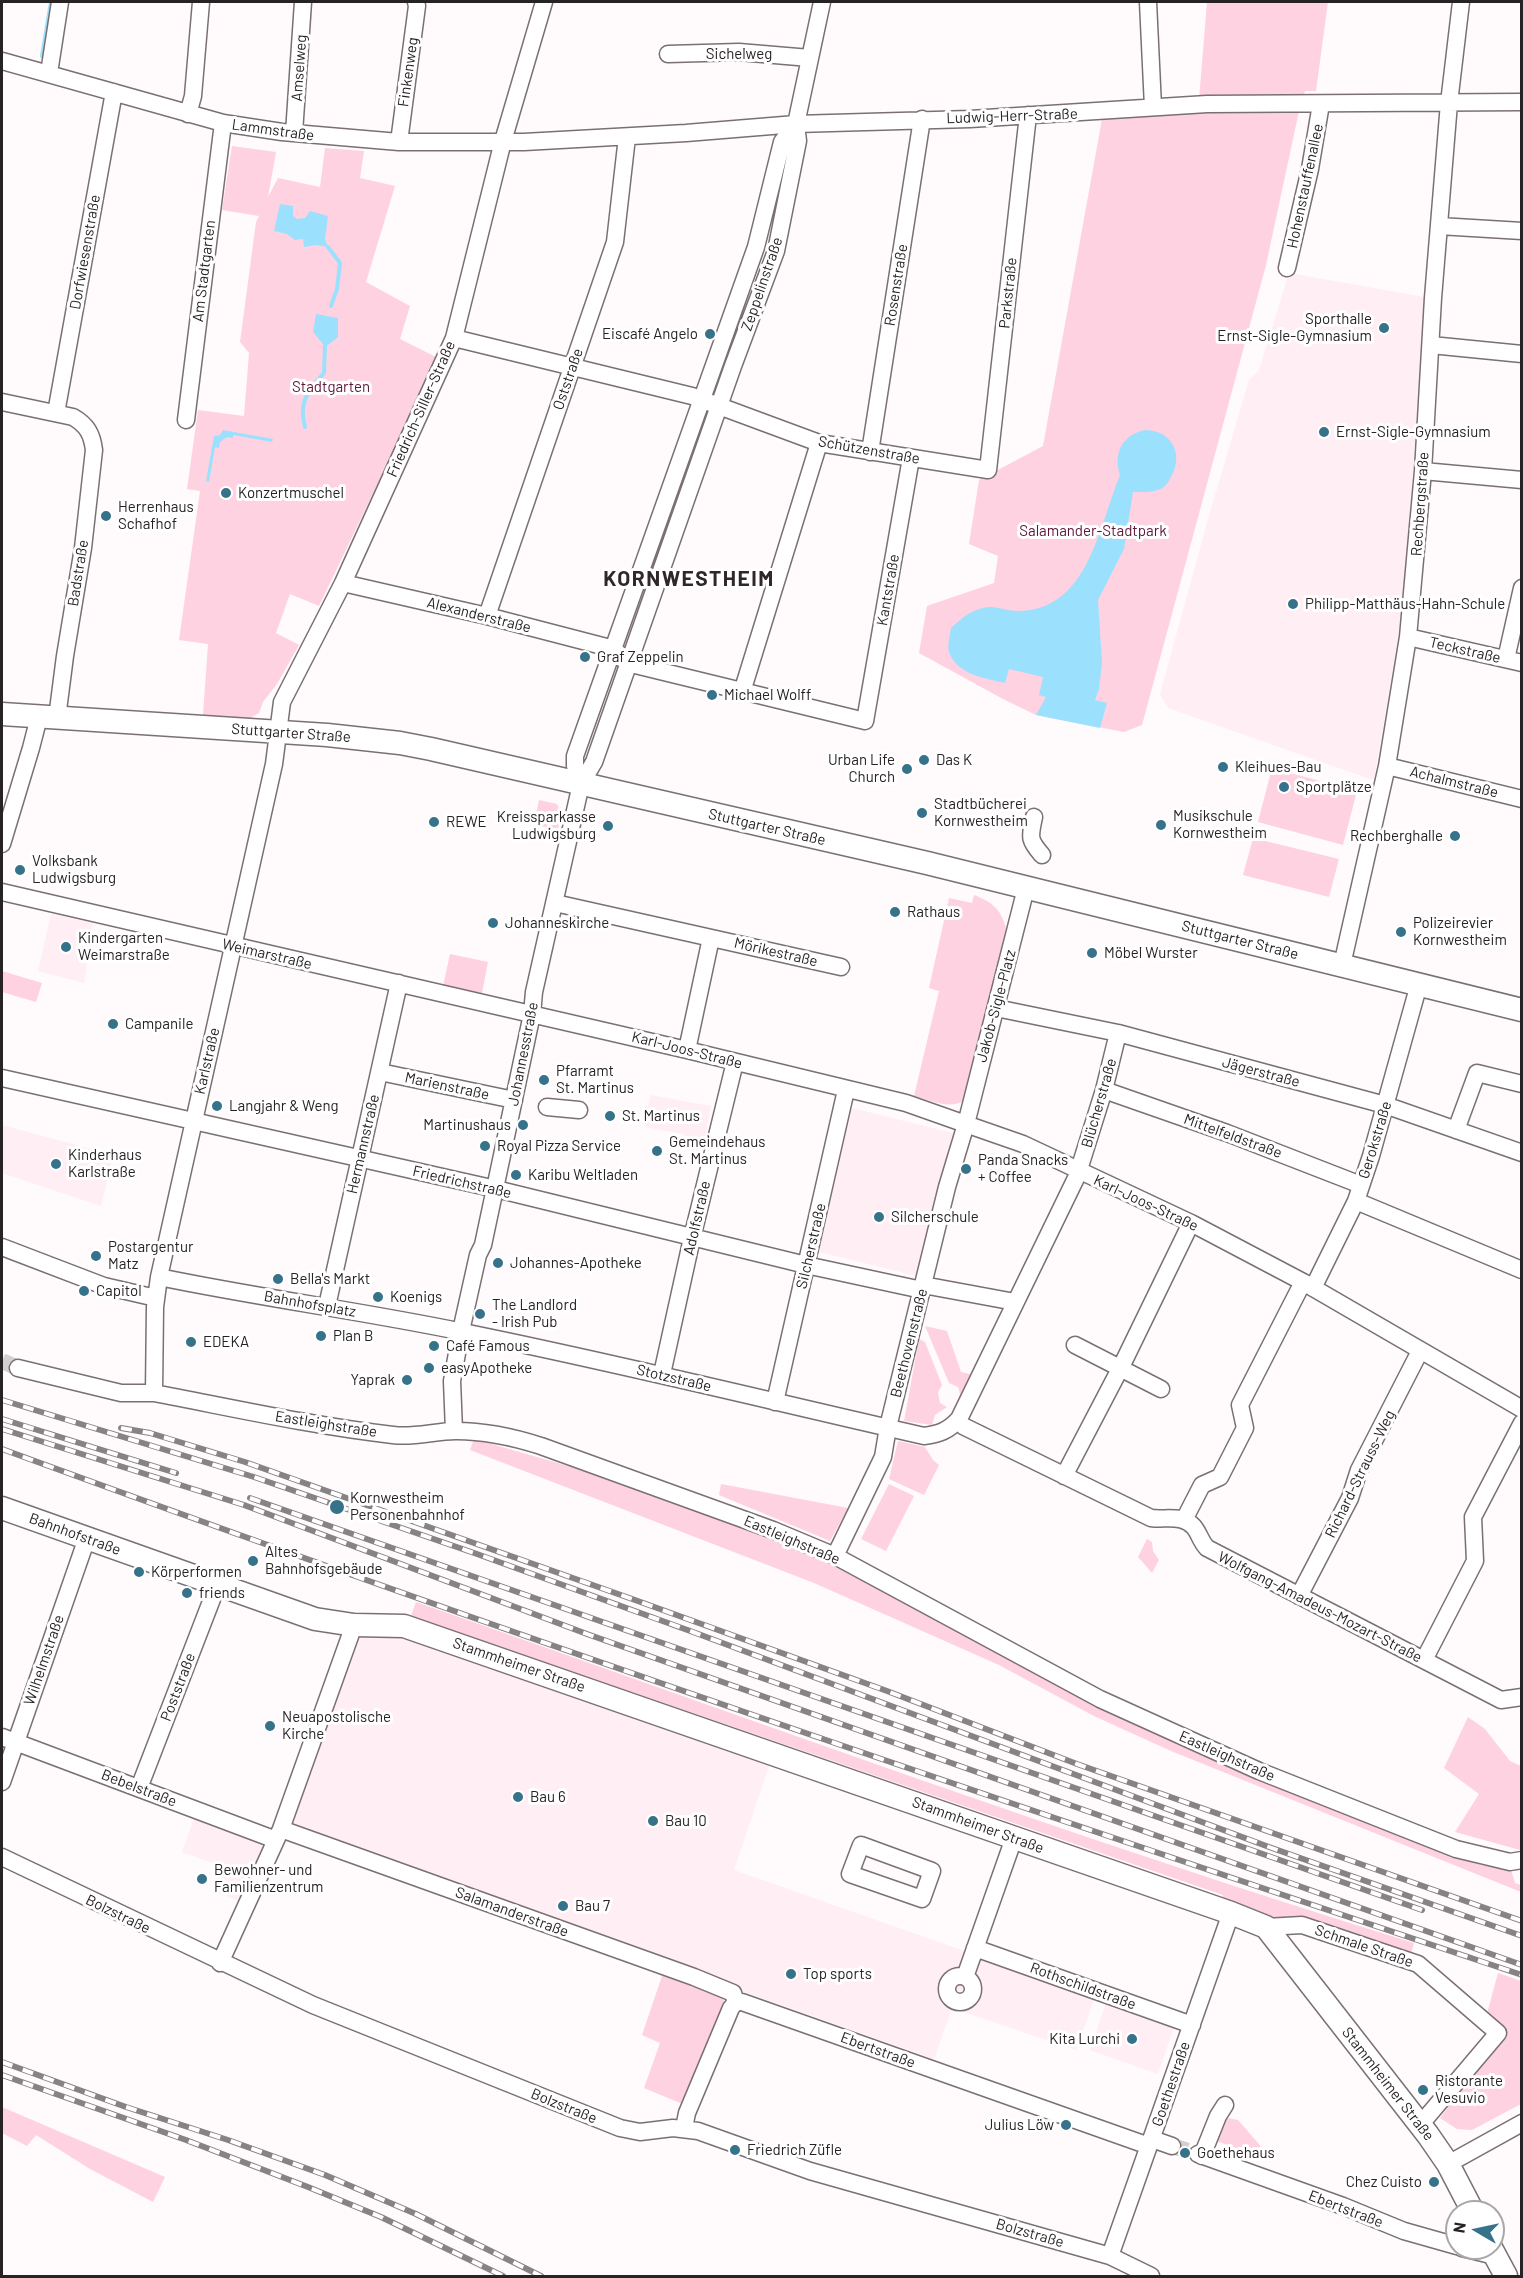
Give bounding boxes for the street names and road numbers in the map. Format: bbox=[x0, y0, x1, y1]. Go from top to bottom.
street label: Amselweg bbox=[288, 34, 310, 102]
street label: Finkenweg bbox=[394, 36, 422, 108]
street label: Sichelweg bbox=[706, 45, 772, 63]
street label: Ludwig-Herr-Straße bbox=[946, 105, 1078, 127]
street label: Lammstraße bbox=[231, 115, 315, 145]
street label: Hohenstauffenallee bbox=[1283, 122, 1327, 250]
street label: Dorfwiesenstraße bbox=[66, 193, 104, 311]
street label: Am Stadtgarten bbox=[189, 219, 219, 323]
street label: Zeppelinstraße bbox=[738, 235, 786, 333]
street label: Rosenstraße bbox=[881, 243, 911, 327]
street label: Parkstraße bbox=[995, 256, 1021, 330]
street label: Friedrich-Siller-Straße bbox=[383, 338, 459, 480]
street label: Oststraße bbox=[549, 346, 587, 412]
street label: Schützenstraße bbox=[817, 432, 921, 468]
street label: Rechbergstraße bbox=[1407, 451, 1433, 557]
street label: Badstraße bbox=[64, 538, 92, 608]
street label: Kantstraße bbox=[873, 553, 903, 627]
street label: Alexanderstraße bbox=[425, 593, 533, 637]
street label: Teckstraße bbox=[1427, 633, 1503, 667]
street label: Stuttgarter Straße bbox=[231, 720, 351, 746]
street label: Achalmstraße bbox=[1408, 762, 1500, 802]
street label: Stuttgarter Straße bbox=[707, 805, 827, 849]
street label: Stuttgarter Straße bbox=[1180, 917, 1300, 963]
street label: Mörikestraße bbox=[732, 934, 820, 970]
street label: Weimarstraße bbox=[220, 935, 314, 973]
street label: Jakob-Sigle-Platz bbox=[972, 948, 1020, 1064]
street label: Johannesstraße bbox=[504, 1000, 542, 1108]
street label: Karlstraße bbox=[191, 1026, 223, 1096]
street label: Karl-Joos-Straße bbox=[630, 1028, 744, 1072]
street label: Jägerstraße bbox=[1220, 1053, 1302, 1091]
street label: Blücherstraße bbox=[1078, 1056, 1120, 1150]
street label: Marienstraße bbox=[403, 1068, 491, 1104]
street label: Hermannstraße bbox=[343, 1092, 383, 1196]
street label: Gerokstraße bbox=[1355, 1099, 1395, 1181]
street label: Mittelfeldstraße bbox=[1181, 1110, 1285, 1162]
street label: Friedrichstraße bbox=[411, 1162, 513, 1202]
street label: Karl-Joos-Straße bbox=[1091, 1171, 1201, 1235]
street label: Adolfstraße bbox=[680, 1179, 714, 1257]
street label: Silcherstraße bbox=[792, 1201, 830, 1291]
street label: Bahnhofsplatz bbox=[263, 1287, 357, 1321]
street label: Beethovenstraße bbox=[887, 1287, 931, 1399]
street label: Stotzstraße bbox=[635, 1361, 713, 1395]
street label: Eastleighstraße bbox=[274, 1407, 378, 1441]
street label: Richard-Strauss-Weg bbox=[1321, 1407, 1399, 1541]
street label: Bahnhofstraße bbox=[27, 1509, 123, 1559]
street label: Eastleighstraße bbox=[741, 1512, 843, 1568]
street label: Wolfgang-Amadeus-Mozart-Straße bbox=[1215, 1548, 1425, 1666]
street label: Wilhelmstraße bbox=[20, 1612, 68, 1708]
street label: Stammheimer Straße bbox=[450, 1634, 588, 1696]
street label: Poststraße bbox=[157, 1650, 199, 1724]
street label: Eastleighstraße bbox=[1176, 1727, 1278, 1785]
street label: Bebelstraße bbox=[99, 1765, 179, 1811]
street label: Stammheimer Straße bbox=[910, 1793, 1046, 1857]
street label: Salamanderstraße bbox=[453, 1883, 571, 1941]
street label: Bolzstraße bbox=[83, 1891, 153, 1937]
street label: Schmale Straße bbox=[1312, 1921, 1416, 1971]
street label: Rothschildstraße bbox=[1028, 1958, 1138, 2014]
street label: Stammheimer Straße bbox=[1338, 2024, 1438, 2144]
street label: Ebertstraße bbox=[838, 2028, 918, 2072]
street label: Goethestraße bbox=[1148, 2039, 1194, 2129]
street label: Bolzstraße bbox=[528, 2085, 600, 2127]
street label: Ebertstraße bbox=[1306, 2187, 1386, 2231]
street label: Bolzstraße bbox=[994, 2215, 1066, 2251]

